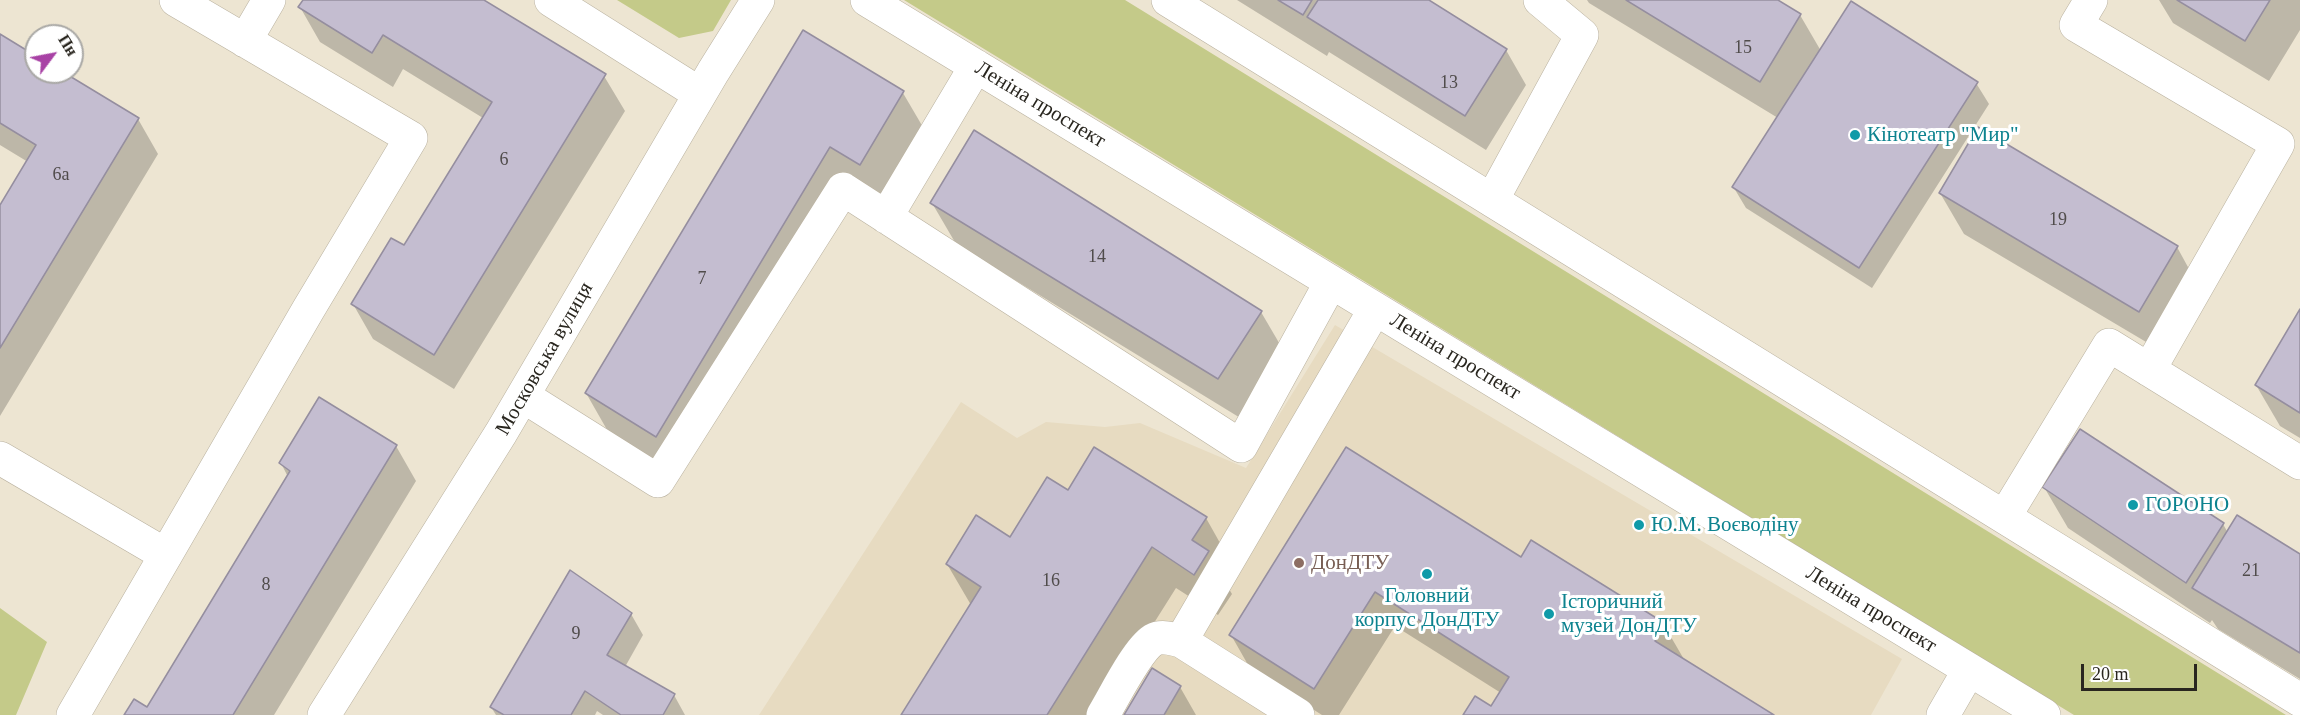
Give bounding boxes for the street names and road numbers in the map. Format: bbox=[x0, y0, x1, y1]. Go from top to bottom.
street label: Леніна проспект bbox=[970, 56, 1110, 154]
street label: Московська вулиця bbox=[491, 278, 599, 440]
street label: Леніна проспект bbox=[1385, 308, 1525, 406]
street label: Леніна проспект bbox=[1801, 561, 1941, 659]

